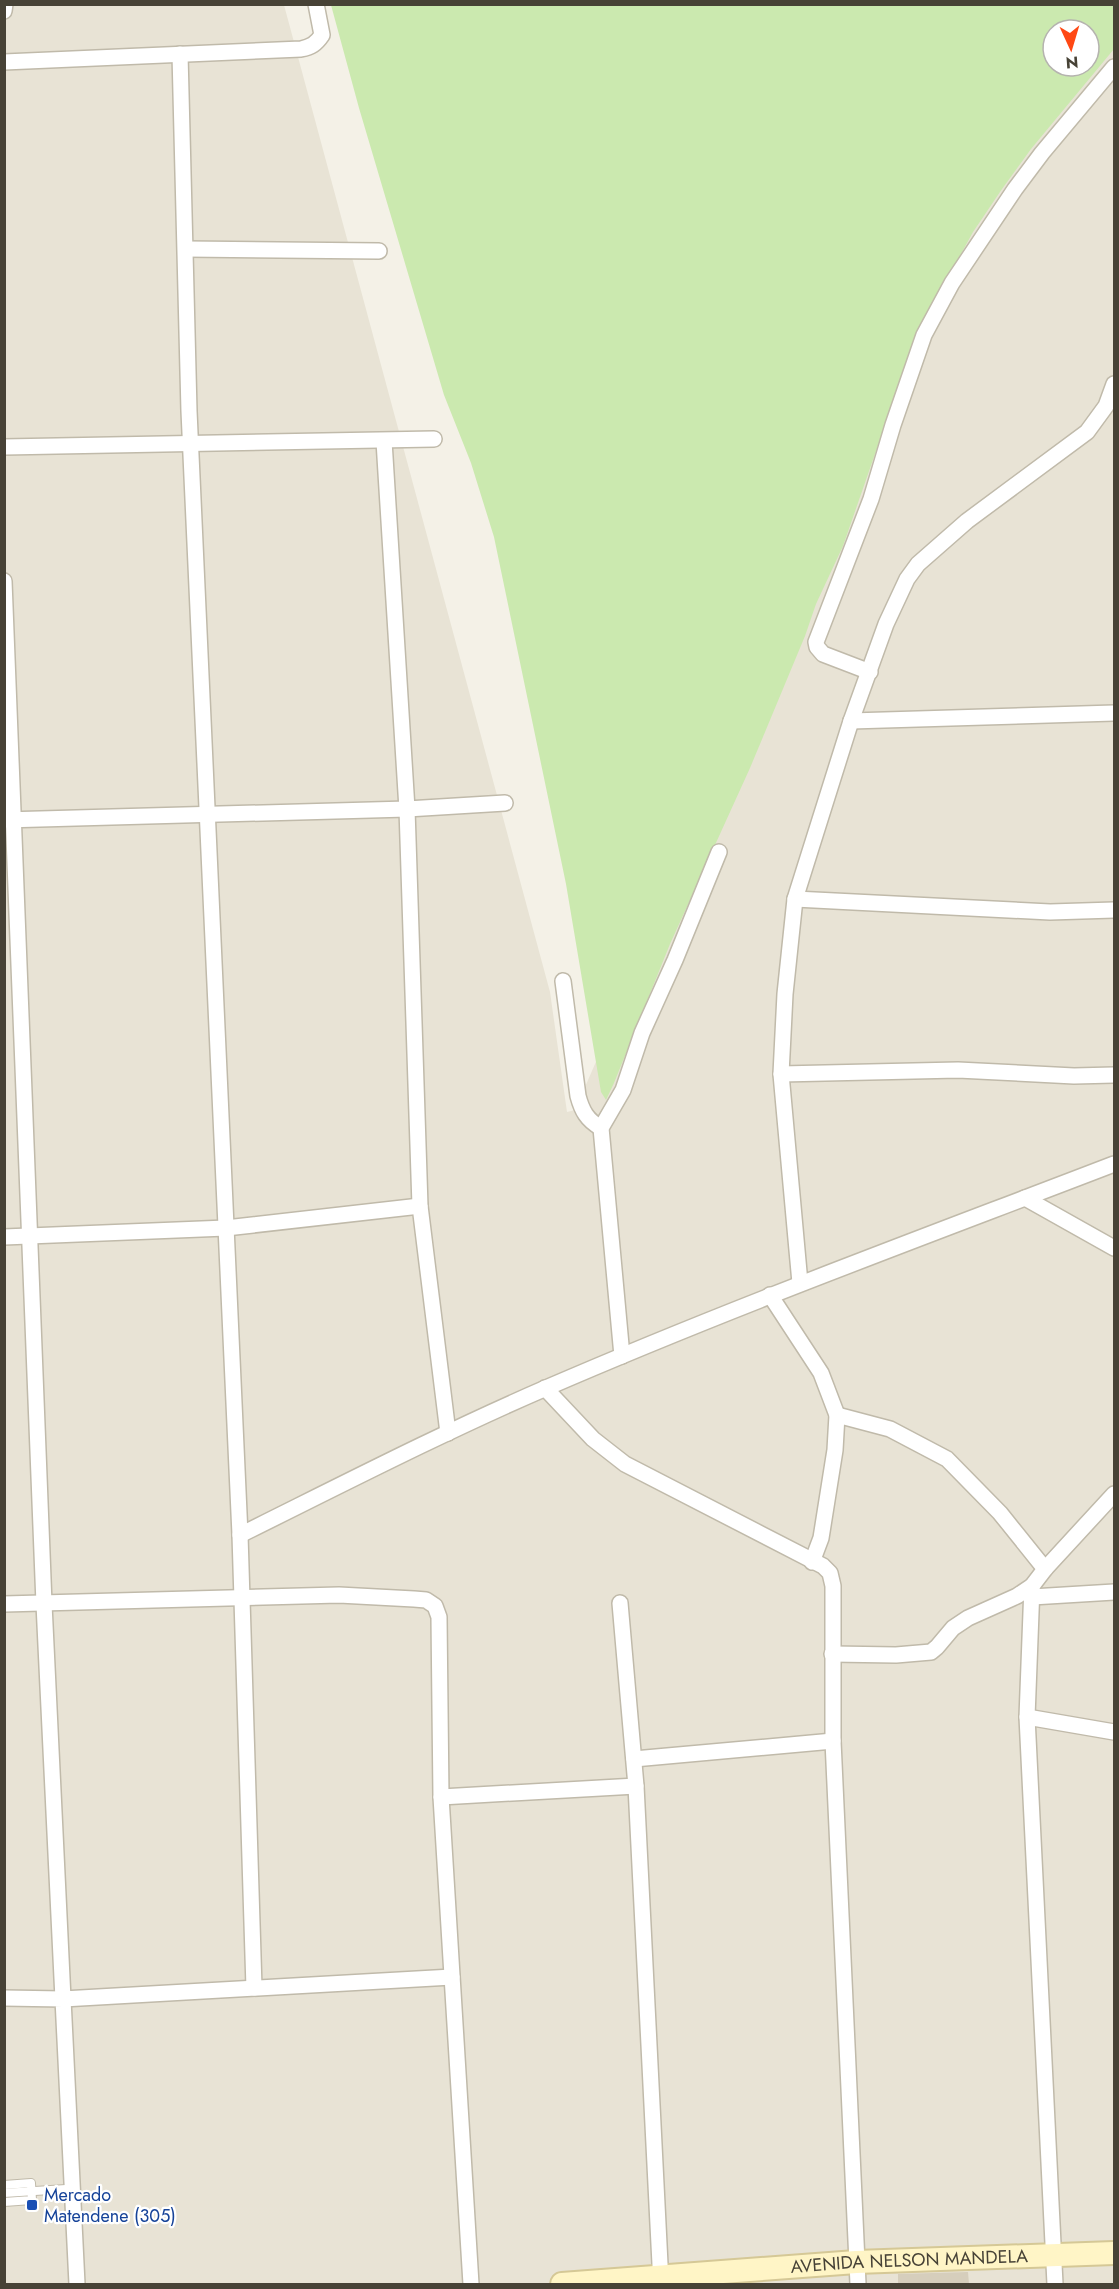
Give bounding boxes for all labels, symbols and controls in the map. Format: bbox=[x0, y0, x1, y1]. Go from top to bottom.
north arrow bbox=[1041, 18, 1101, 78]
text: N bbox=[1065, 51, 1079, 74]
place label: Mercado Matendene (305) bbox=[44, 2182, 176, 2229]
marker: Mercado Matendene (305) bbox=[25, 2198, 39, 2212]
street label: AVENIDA NELSON MANDELA bbox=[789, 2243, 1029, 2280]

